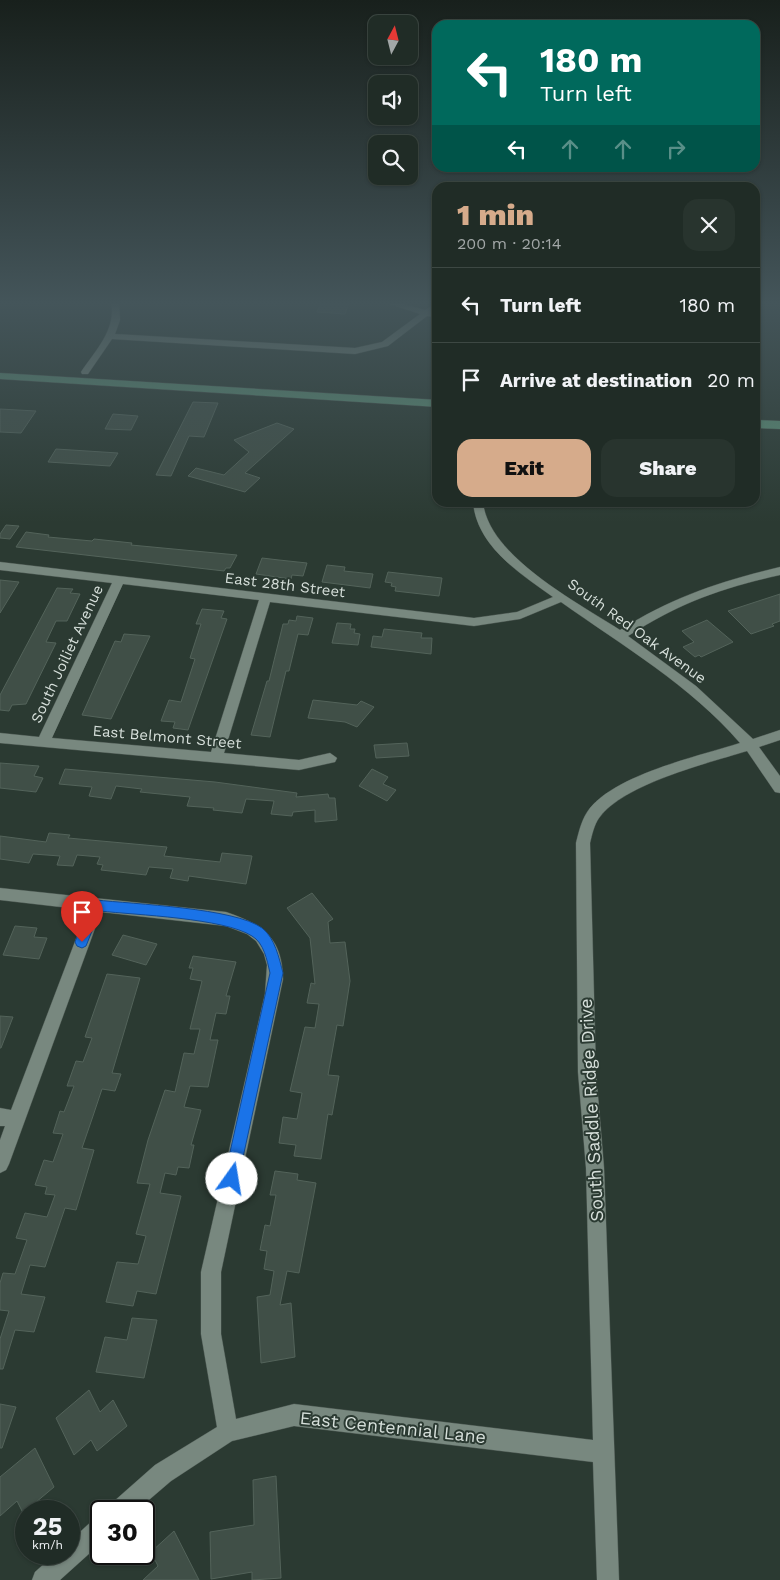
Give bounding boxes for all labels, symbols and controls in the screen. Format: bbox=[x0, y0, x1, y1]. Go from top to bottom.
north arrow bbox=[368, 15, 418, 65]
map controls bbox=[368, 15, 418, 185]
text: 180 m bbox=[540, 39, 643, 81]
icon: left bbox=[457, 40, 522, 105]
button: sound bbox=[368, 75, 418, 125]
text: Turn left bbox=[540, 81, 632, 106]
button: search bbox=[368, 135, 418, 185]
icon: left bbox=[503, 135, 531, 163]
icon: ahead bbox=[556, 135, 584, 163]
icon: ahead bbox=[609, 135, 637, 163]
icon: right bbox=[662, 135, 690, 163]
text: 1 min bbox=[457, 197, 534, 232]
button: close bbox=[683, 199, 735, 251]
text: 200 m · 20:14 bbox=[457, 234, 562, 253]
icon: left bbox=[457, 291, 485, 319]
text: Turn left bbox=[500, 294, 581, 317]
text: 180 m bbox=[679, 294, 735, 317]
icon: arrive bbox=[457, 366, 485, 394]
text: Arrive at destination bbox=[500, 369, 692, 392]
text: 20 m bbox=[707, 369, 755, 392]
button: Exit bbox=[457, 439, 591, 497]
button: Share bbox=[601, 439, 735, 497]
street label: East 28th Street bbox=[224, 569, 347, 601]
street label: South Red Oak Avenue bbox=[564, 575, 710, 687]
street label: South Joiliet Avenue bbox=[27, 582, 107, 726]
street label: East Belmont Street bbox=[92, 722, 243, 753]
pin bbox=[61, 891, 103, 942]
icon: arrive bbox=[68, 898, 96, 926]
street label: South Saddle Ridge Drive bbox=[575, 998, 607, 1222]
position arrow bbox=[205, 1152, 257, 1204]
street label: East Centennial Lane bbox=[299, 1407, 487, 1447]
speed limit sign: 30 bbox=[90, 1500, 155, 1565]
text: 25 bbox=[33, 1512, 62, 1541]
text: km/h bbox=[32, 1538, 63, 1552]

